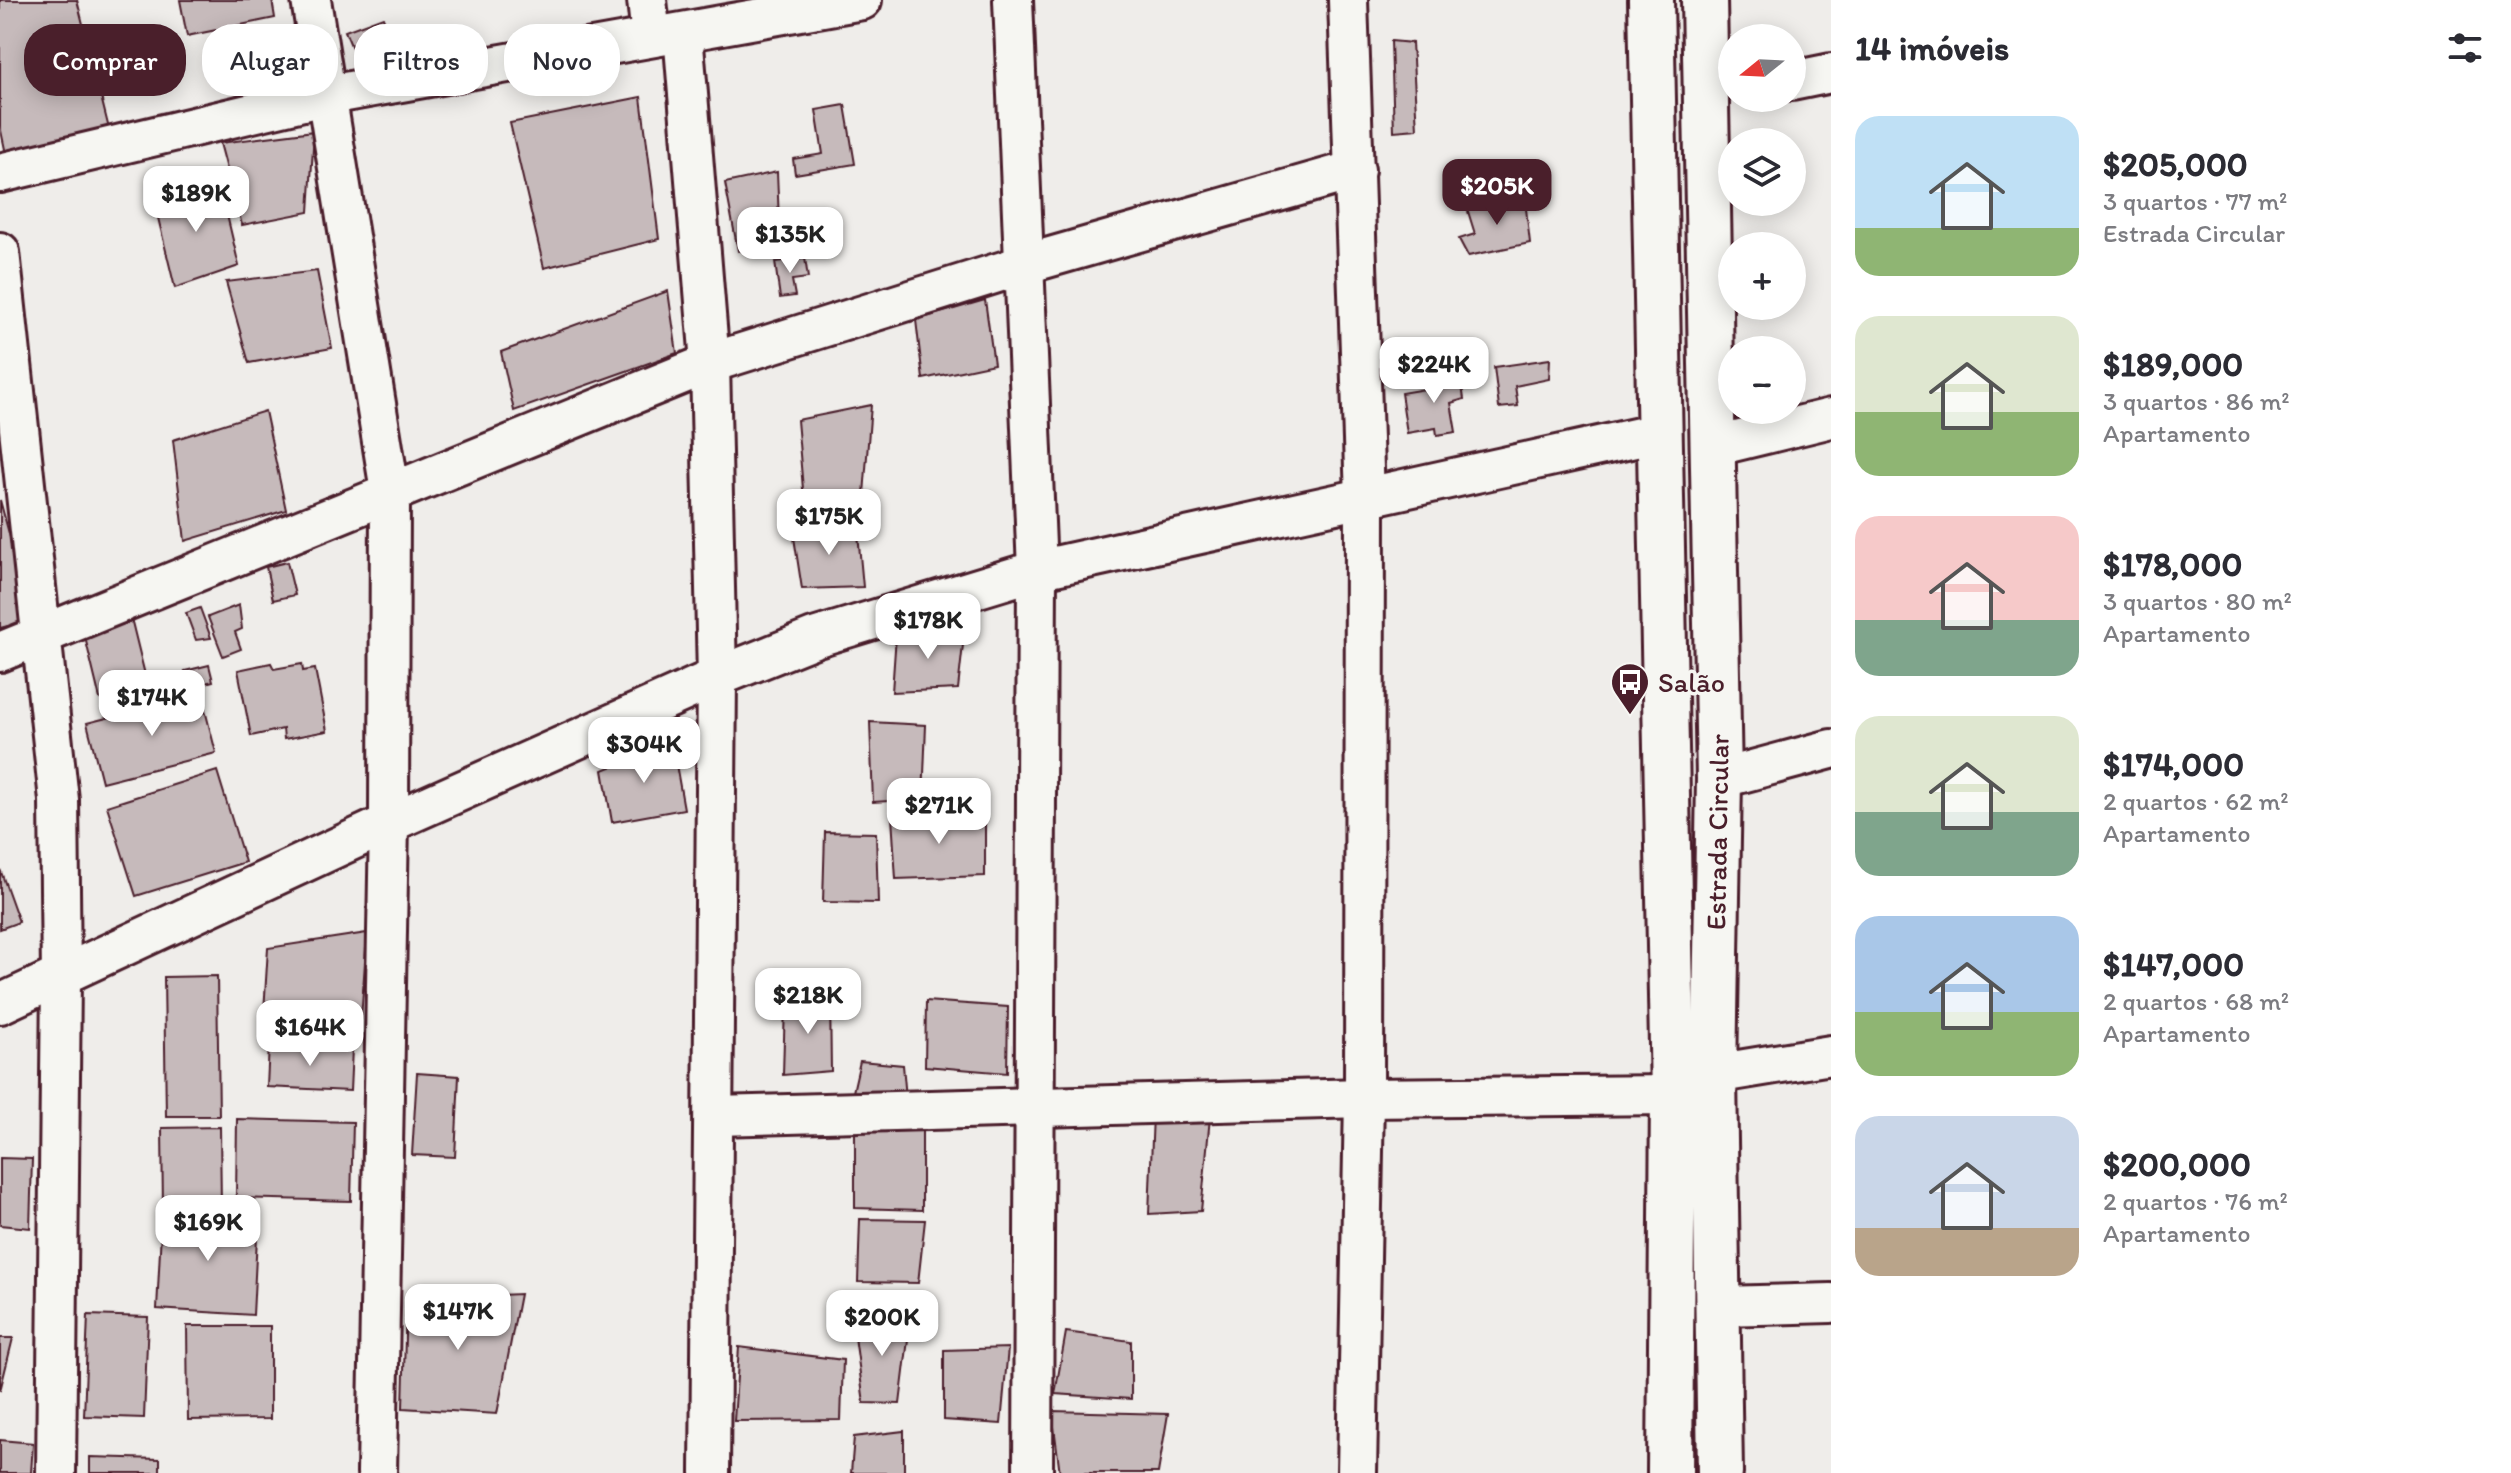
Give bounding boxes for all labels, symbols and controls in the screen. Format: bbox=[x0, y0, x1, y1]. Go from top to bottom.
chip: Comprar bbox=[24, 24, 186, 96]
chip: Alugar bbox=[202, 24, 338, 96]
chip: Filtros bbox=[354, 24, 488, 96]
chip: Novo bbox=[504, 24, 620, 96]
north arrow bbox=[1718, 24, 1806, 112]
map controls bbox=[1718, 24, 1806, 424]
icon: filters bbox=[2443, 26, 2487, 70]
text: 14 imóveis bbox=[1855, 28, 2009, 69]
button: layers bbox=[1718, 128, 1806, 216]
text: $205,000 bbox=[2103, 144, 2248, 185]
icon: home bbox=[1919, 148, 2015, 244]
pin: $205K bbox=[1441, 159, 1553, 227]
pin: $189K bbox=[140, 166, 252, 234]
text: $205K bbox=[1460, 169, 1534, 201]
text: $189K bbox=[161, 176, 231, 208]
text: 3 quartos · 77 m² bbox=[2103, 185, 2287, 217]
pin: $135K bbox=[734, 207, 846, 275]
text: $135K bbox=[755, 217, 825, 249]
text: Estrada Circular bbox=[2103, 217, 2285, 249]
button: + bbox=[1718, 232, 1806, 320]
button: − bbox=[1718, 336, 1806, 424]
pin: $224K bbox=[1378, 337, 1490, 405]
text: $189,000 bbox=[2103, 344, 2243, 385]
text: $224K bbox=[1398, 347, 1470, 379]
icon: home bbox=[1919, 348, 2015, 444]
text: 3 quartos · 86 m² bbox=[2103, 385, 2290, 417]
text: Apartamento bbox=[2103, 417, 2251, 449]
pin: $175K bbox=[773, 489, 885, 557]
text: $175K bbox=[795, 499, 863, 531]
text: $178,000 bbox=[2103, 544, 2242, 585]
icon: home bbox=[1919, 548, 2015, 644]
text: 3 quartos · 80 m² bbox=[2103, 585, 2292, 617]
pin: $178K bbox=[872, 593, 984, 661]
text: $178K bbox=[893, 603, 963, 635]
text: Apartamento bbox=[2103, 617, 2251, 649]
bus stop icon: Salão bbox=[1609, 661, 1651, 716]
place label: Salão bbox=[1658, 665, 1725, 699]
pin: $174K bbox=[96, 670, 208, 738]
text: $174K bbox=[117, 680, 187, 712]
pin: $304K bbox=[588, 717, 700, 785]
text: $304K bbox=[606, 727, 682, 759]
street label: Estrada Circular bbox=[1698, 733, 1736, 930]
text: $174,000 bbox=[2103, 744, 2244, 785]
icon: home bbox=[1919, 748, 2015, 844]
pin: $271K bbox=[883, 778, 995, 846]
text: 2 quartos · 62 m² bbox=[2103, 785, 2289, 817]
text: $271K bbox=[905, 788, 973, 820]
text: Apartamento bbox=[2103, 817, 2251, 849]
text: $147,000 bbox=[2103, 944, 2244, 985]
icon: home bbox=[1919, 948, 2015, 1044]
pin: $218K bbox=[752, 968, 864, 1036]
text: $218K bbox=[773, 978, 843, 1010]
text: 2 quartos · 68 m² bbox=[2103, 985, 2289, 1017]
pin: $164K bbox=[254, 1000, 366, 1068]
text: $164K bbox=[274, 1010, 346, 1042]
text: Apartamento bbox=[2103, 1017, 2251, 1049]
text: $200,000 bbox=[2103, 1144, 2251, 1185]
icon: home bbox=[1919, 1148, 2015, 1244]
text: 2 quartos · 76 m² bbox=[2103, 1185, 2288, 1217]
pin: $169K bbox=[152, 1195, 264, 1263]
text: $169K bbox=[173, 1205, 243, 1237]
text: Apartamento bbox=[2103, 1217, 2251, 1249]
pin: $147K bbox=[402, 1284, 514, 1352]
pin: $200K bbox=[826, 1290, 938, 1358]
text: $147K bbox=[423, 1294, 493, 1326]
text: $200K bbox=[844, 1300, 920, 1332]

